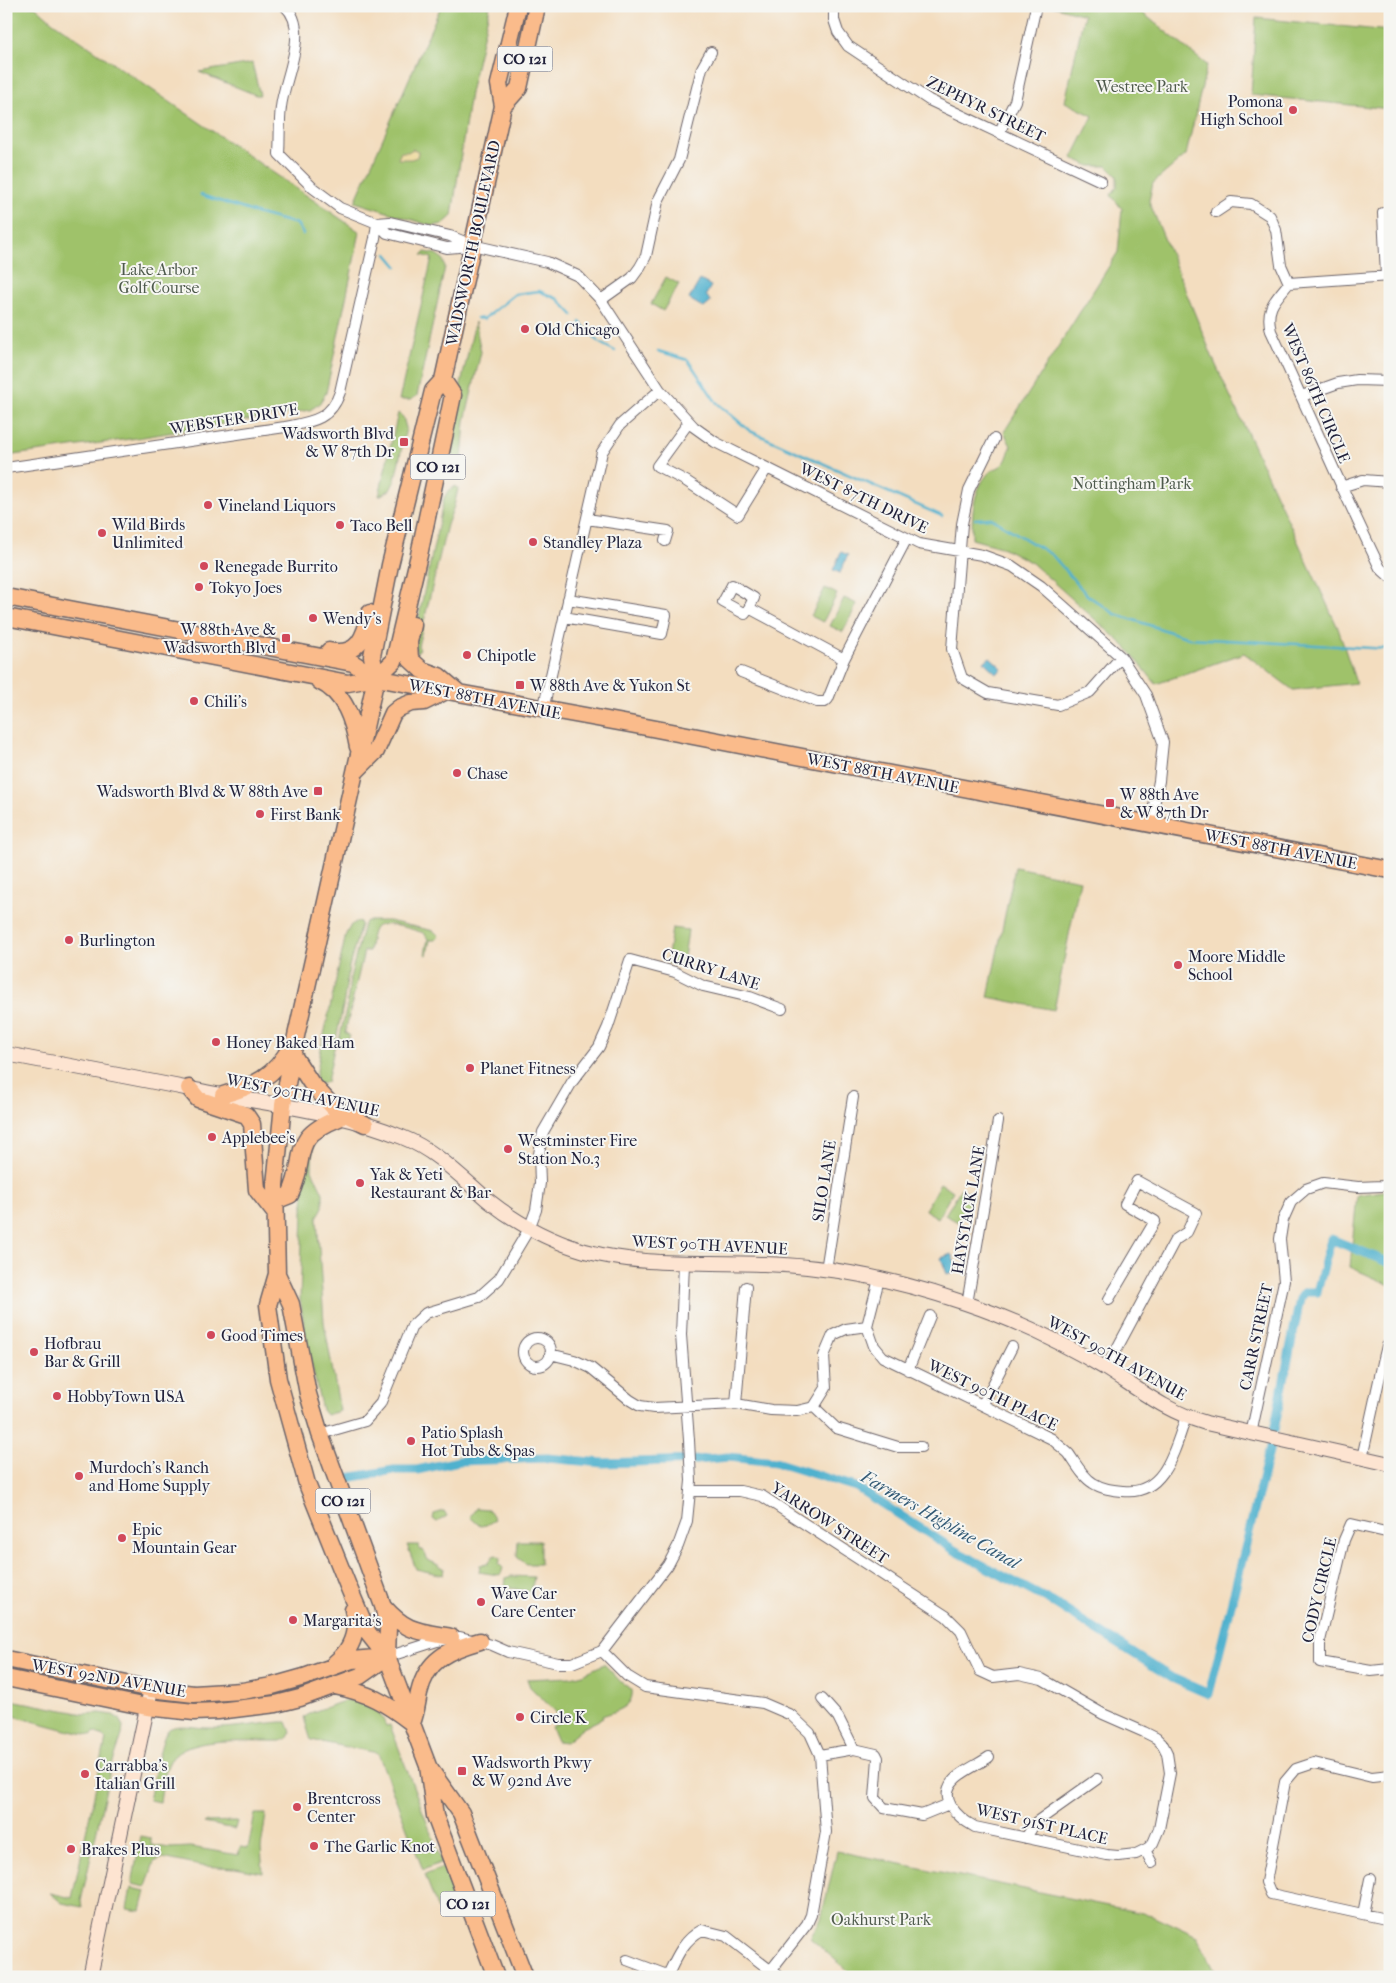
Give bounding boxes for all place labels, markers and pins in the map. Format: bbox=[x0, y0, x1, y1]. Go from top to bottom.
place label: Pomona High School bbox=[1200, 92, 1284, 129]
marker: Pomona High School bbox=[1287, 104, 1299, 116]
place label: Old Chicago bbox=[535, 320, 620, 339]
marker: Old Chicago bbox=[519, 323, 531, 335]
place label: Wadsworth Blvd & W 87th Dr bbox=[281, 424, 394, 461]
marker: Wadsworth Blvd & W 87th Dr bbox=[398, 436, 410, 448]
place label: Vineland Liquors bbox=[217, 496, 336, 515]
marker: Vineland Liquors bbox=[202, 499, 214, 511]
place label: Wild Birds Unlimited bbox=[111, 515, 185, 552]
place label: Taco Bell bbox=[350, 516, 413, 535]
marker: Taco Bell bbox=[334, 519, 346, 531]
marker: Wild Birds Unlimited bbox=[96, 527, 108, 539]
place label: Standley Plaza bbox=[543, 533, 643, 552]
marker: Standley Plaza bbox=[527, 536, 539, 548]
place label: Renegade Burrito bbox=[214, 557, 338, 576]
marker: Renegade Burrito bbox=[198, 560, 210, 572]
place label: Tokyo Joes bbox=[209, 578, 282, 597]
marker: Tokyo Joes bbox=[193, 581, 205, 593]
place label: Wendy's bbox=[322, 609, 381, 628]
marker: Wendy's bbox=[307, 612, 319, 624]
place label: W 88th Ave & Wadsworth Blvd bbox=[163, 620, 276, 657]
marker: W 88th Ave & Wadsworth Blvd bbox=[280, 632, 292, 644]
place label: Chipotle bbox=[477, 646, 536, 665]
marker: Chipotle bbox=[461, 649, 473, 661]
place label: W 88th Ave & Yukon St bbox=[529, 676, 691, 695]
marker: W 88th Ave & Yukon St bbox=[514, 679, 526, 691]
place label: Chili's bbox=[204, 692, 247, 711]
marker: Chili's bbox=[188, 695, 200, 707]
place label: Chase bbox=[467, 764, 508, 783]
marker: Chase bbox=[451, 767, 463, 779]
place label: Wadsworth Blvd & W 88th Ave bbox=[96, 782, 308, 801]
marker: Wadsworth Blvd & W 88th Ave bbox=[312, 785, 324, 797]
place label: W 88th Ave & W 87th Dr bbox=[1119, 785, 1209, 822]
marker: W 88th Ave & W 87th Dr bbox=[1104, 797, 1116, 809]
place label: First Bank bbox=[270, 805, 341, 824]
marker: First Bank bbox=[254, 808, 266, 820]
place label: Burlington bbox=[79, 931, 156, 950]
marker: Burlington bbox=[63, 934, 75, 946]
place label: Moore Middle School bbox=[1188, 947, 1286, 984]
marker: Moore Middle School bbox=[1172, 959, 1184, 971]
place label: Honey Baked Ham bbox=[226, 1033, 355, 1052]
marker: Honey Baked Ham bbox=[210, 1036, 222, 1048]
place label: Planet Fitness bbox=[480, 1059, 576, 1078]
marker: Planet Fitness bbox=[464, 1062, 476, 1074]
place label: Applebee's bbox=[221, 1128, 295, 1147]
marker: Applebee's bbox=[206, 1131, 218, 1143]
place label: Westminster Fire Station No.3 bbox=[517, 1131, 637, 1168]
marker: Westminster Fire Station No.3 bbox=[502, 1143, 514, 1155]
place label: Yak & Yeti Restaurant & Bar bbox=[369, 1165, 491, 1202]
marker: Yak & Yeti Restaurant & Bar bbox=[354, 1177, 366, 1189]
place label: Good Times bbox=[221, 1326, 303, 1345]
marker: Good Times bbox=[205, 1329, 217, 1341]
place label: Hofbrau Bar & Grill bbox=[44, 1334, 121, 1371]
marker: Hofbrau Bar & Grill bbox=[28, 1346, 40, 1358]
place label: HobbyTown USA bbox=[67, 1387, 185, 1406]
marker: HobbyTown USA bbox=[51, 1390, 63, 1402]
place label: Patio Splash Hot Tubs & Spas bbox=[421, 1423, 535, 1460]
marker: Patio Splash Hot Tubs & Spas bbox=[405, 1435, 417, 1447]
place label: Murdoch's Ranch and Home Supply bbox=[89, 1458, 210, 1495]
marker: Murdoch's Ranch and Home Supply bbox=[73, 1470, 85, 1482]
place label: Epic Mountain Gear bbox=[132, 1520, 237, 1557]
marker: Epic Mountain Gear bbox=[116, 1532, 128, 1544]
place label: Wave Car Care Center bbox=[490, 1584, 576, 1621]
marker: Wave Car Care Center bbox=[475, 1596, 487, 1608]
place label: Margarita's bbox=[303, 1611, 381, 1630]
marker: Margarita's bbox=[287, 1614, 299, 1626]
place label: Circle K bbox=[530, 1708, 588, 1727]
marker: Circle K bbox=[514, 1711, 526, 1723]
place label: Wadsworth Pkwy & W 92nd Ave bbox=[471, 1753, 592, 1790]
place label: Carrabba's Italian Grill bbox=[95, 1756, 176, 1793]
marker: Wadsworth Pkwy & W 92nd Ave bbox=[456, 1765, 468, 1777]
marker: Carrabba's Italian Grill bbox=[79, 1768, 91, 1780]
place label: Brentcross Center bbox=[307, 1789, 381, 1826]
marker: Brentcross Center bbox=[291, 1801, 303, 1813]
place label: The Garlic Knot bbox=[324, 1837, 435, 1856]
place label: Brakes Plus bbox=[81, 1840, 160, 1859]
marker: The Garlic Knot bbox=[308, 1840, 320, 1852]
marker: Brakes Plus bbox=[65, 1843, 77, 1855]

